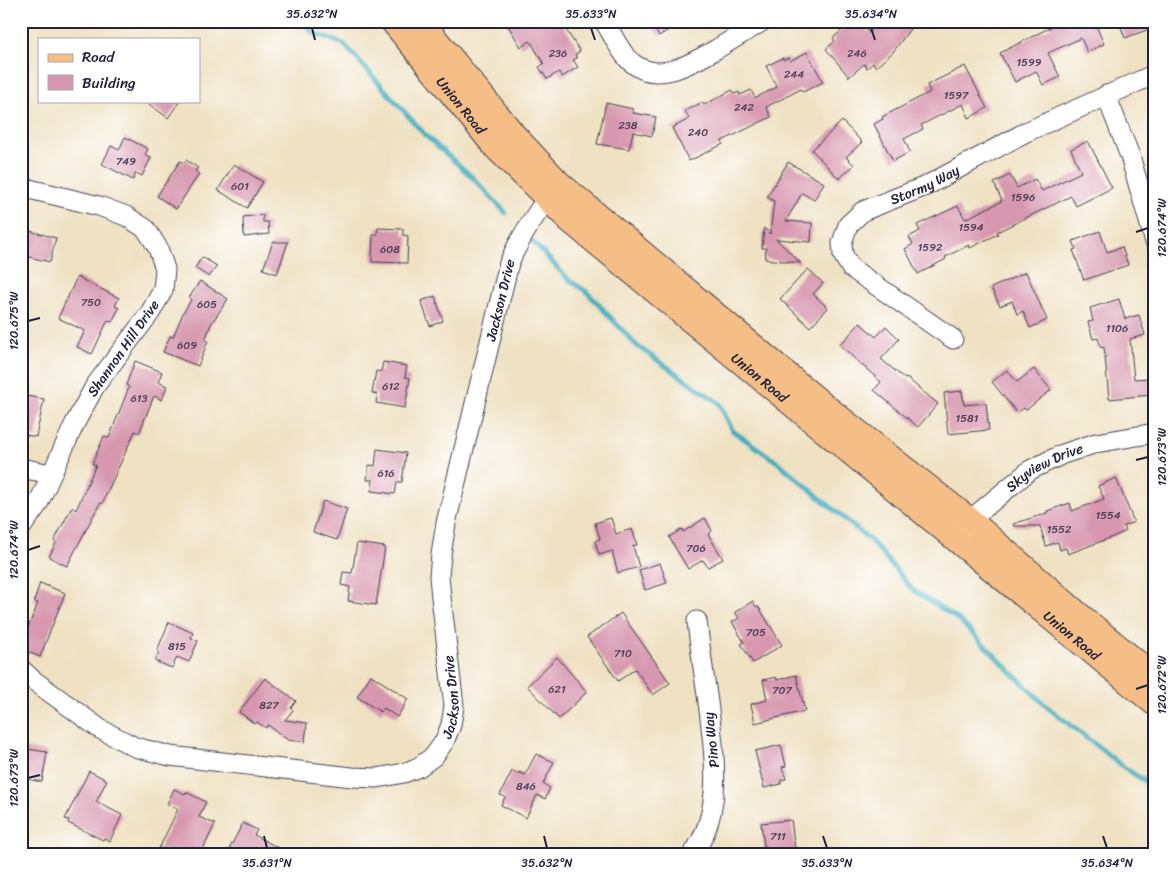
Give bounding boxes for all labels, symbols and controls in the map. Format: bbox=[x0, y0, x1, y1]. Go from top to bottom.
text: 35.632°N bbox=[286, 3, 338, 25]
text: 35.633°N bbox=[566, 3, 617, 25]
text: 35.634°N bbox=[845, 3, 898, 25]
legend bbox=[38, 38, 200, 102]
text: Road bbox=[82, 44, 115, 70]
house number: 236 bbox=[549, 44, 567, 63]
house number: 246 bbox=[847, 44, 867, 63]
house number: 1599 bbox=[1017, 53, 1042, 72]
house number: 244 bbox=[784, 65, 804, 84]
text: Building bbox=[82, 70, 136, 96]
street label: Union Road bbox=[429, 71, 493, 141]
house number: 1597 bbox=[944, 86, 969, 105]
house number: 242 bbox=[734, 98, 754, 117]
house number: 238 bbox=[618, 116, 638, 135]
house number: 240 bbox=[688, 123, 708, 142]
house number: 749 bbox=[116, 152, 136, 171]
street label: Stormy Way bbox=[886, 158, 965, 212]
house number: 601 bbox=[231, 177, 249, 196]
house number: 1596 bbox=[1011, 188, 1035, 207]
text: 120.674°W bbox=[1151, 198, 1173, 257]
house number: 1594 bbox=[958, 218, 984, 237]
house number: 1592 bbox=[918, 238, 943, 257]
house number: 608 bbox=[380, 240, 400, 259]
street label: Jackson Drive bbox=[478, 255, 523, 345]
text: 120.675°W bbox=[3, 291, 25, 350]
house number: 750 bbox=[81, 293, 101, 312]
street label: Shannon Hill Drive bbox=[81, 295, 166, 402]
house number: 605 bbox=[197, 295, 217, 314]
house number: 1106 bbox=[1106, 319, 1128, 338]
house number: 609 bbox=[177, 336, 197, 355]
street label: Union Road bbox=[725, 346, 795, 410]
house number: 612 bbox=[382, 377, 400, 396]
house number: 613 bbox=[130, 389, 148, 408]
house number: 1581 bbox=[956, 409, 979, 428]
text: 120.673°W bbox=[1151, 427, 1173, 486]
street label: Skyview Drive bbox=[1000, 436, 1087, 499]
house number: 616 bbox=[377, 464, 395, 483]
house number: 1554 bbox=[1095, 506, 1121, 525]
text: 120.674°W bbox=[3, 520, 25, 579]
house number: 1552 bbox=[1047, 520, 1072, 539]
house number: 706 bbox=[686, 539, 706, 558]
street label: Union Road bbox=[1037, 604, 1107, 668]
house number: 705 bbox=[746, 623, 766, 642]
house number: 815 bbox=[168, 637, 186, 656]
house number: 710 bbox=[614, 644, 632, 663]
street label: Jackson Drive bbox=[434, 654, 467, 744]
text: 120.672°W bbox=[1151, 655, 1173, 714]
house number: 621 bbox=[548, 680, 566, 699]
house number: 707 bbox=[772, 681, 792, 700]
house number: 827 bbox=[259, 696, 279, 715]
street label: Pino Way bbox=[696, 710, 727, 769]
text: 120.673°W bbox=[3, 748, 25, 807]
house number: 846 bbox=[516, 777, 536, 796]
house number: 711 bbox=[770, 827, 786, 846]
text: 35.631°N bbox=[242, 852, 292, 874]
text: 35.632°N bbox=[521, 852, 573, 874]
text: 35.633°N bbox=[802, 852, 853, 874]
text: 35.634°N bbox=[1081, 852, 1134, 874]

